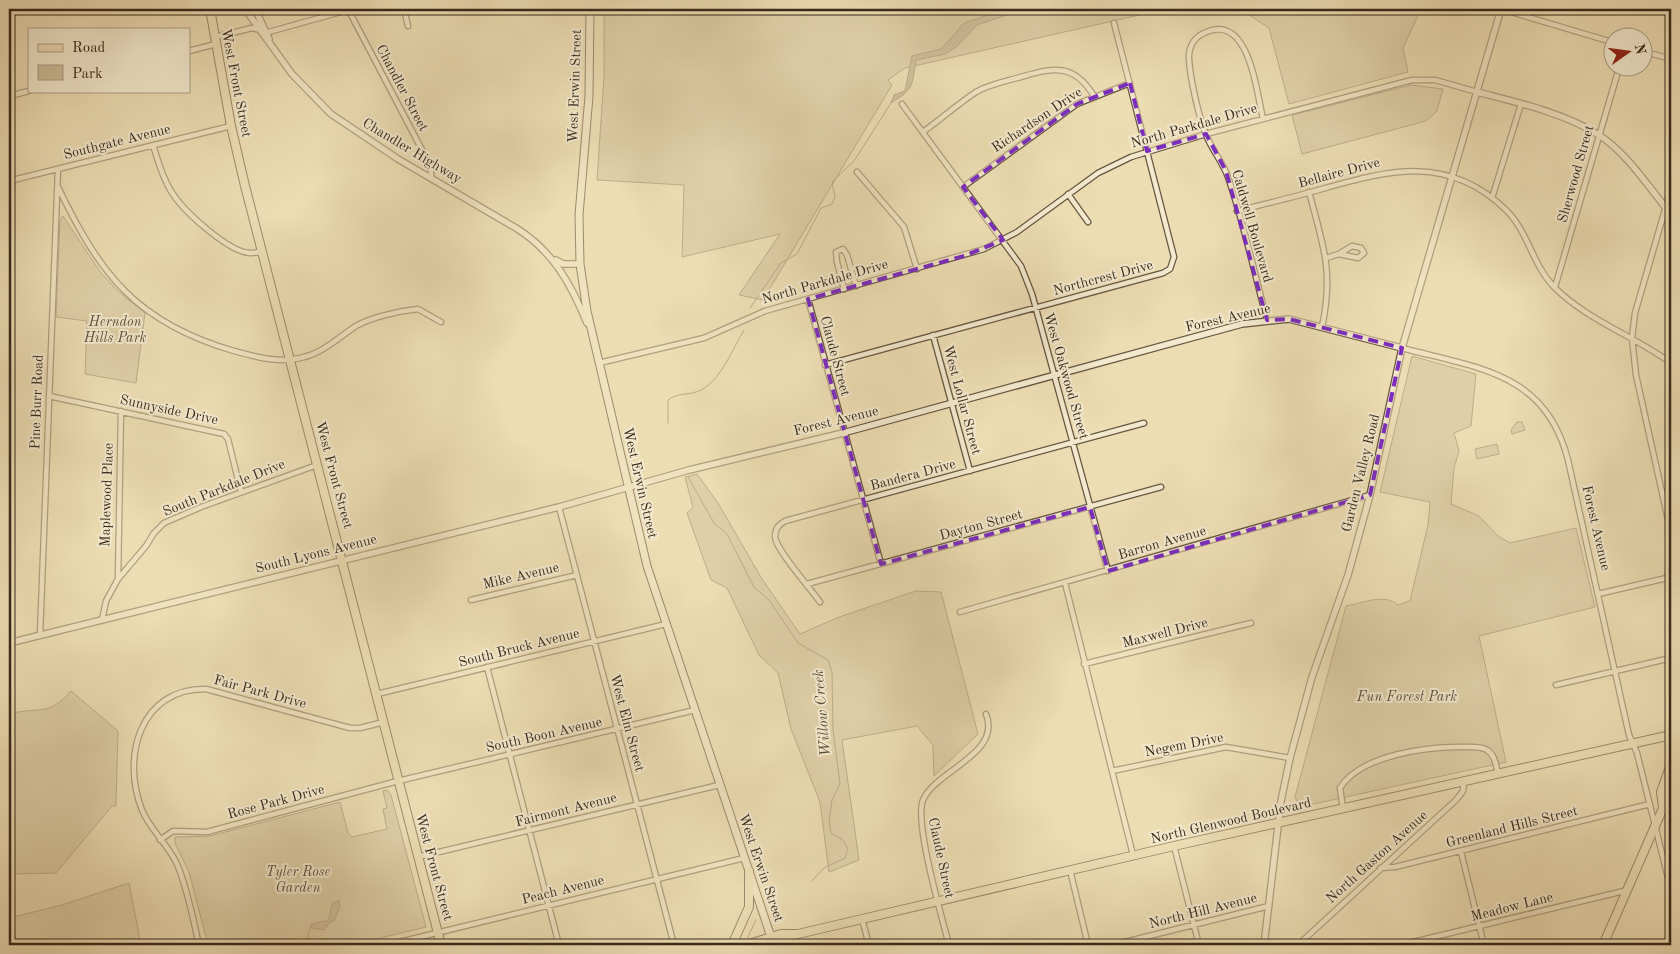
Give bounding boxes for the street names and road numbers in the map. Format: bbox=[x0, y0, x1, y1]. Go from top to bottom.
street label: West Front Street bbox=[219, 27, 253, 139]
street label: West Erwin Street bbox=[566, 29, 584, 143]
street label: Chandler Street bbox=[373, 42, 431, 134]
street label: Richardson Drive bbox=[989, 85, 1085, 155]
street label: North Parkdale Drive bbox=[1129, 101, 1259, 151]
street label: Chandler Highway bbox=[360, 116, 465, 186]
street label: Southgate Avenue bbox=[62, 122, 172, 162]
street label: Sherwood Street bbox=[1555, 123, 1597, 224]
street label: Bellaire Drive bbox=[1297, 155, 1381, 191]
street label: Caldwell Boulevard bbox=[1229, 168, 1275, 284]
street label: North Parkdale Drive bbox=[760, 257, 890, 307]
street label: Northcrest Drive bbox=[1052, 258, 1154, 298]
street label: Forest Avenue bbox=[1184, 301, 1272, 335]
street label: West Oakwood Street bbox=[1041, 311, 1091, 441]
street label: Claude Street bbox=[818, 314, 852, 398]
street label: West Lollar Street bbox=[941, 344, 983, 456]
street label: Pine Burr Road bbox=[28, 354, 46, 450]
street label: Sunnyside Drive bbox=[119, 393, 219, 427]
street label: Forest Avenue bbox=[792, 404, 880, 438]
street label: Garden Valley Road bbox=[1340, 413, 1382, 533]
street label: West Front Street bbox=[313, 420, 355, 530]
street label: West Erwin Street bbox=[620, 426, 660, 540]
street label: Maplewood Place bbox=[98, 443, 116, 547]
street label: South Parkdale Drive bbox=[161, 457, 287, 519]
street label: Bandera Drive bbox=[869, 457, 957, 493]
street label: Forest Avenue bbox=[1579, 484, 1613, 572]
street label: Dayton Street bbox=[938, 507, 1024, 543]
street label: Barron Avenue bbox=[1116, 524, 1208, 562]
street label: South Lyons Avenue bbox=[254, 532, 378, 576]
street label: Mike Avenue bbox=[482, 560, 560, 592]
street label: Maxwell Drive bbox=[1121, 616, 1209, 650]
street label: South Bruck Avenue bbox=[457, 626, 581, 670]
street label: Fair Park Drive bbox=[212, 673, 308, 711]
street label: West Elm Street bbox=[607, 673, 647, 773]
street label: South Boon Avenue bbox=[484, 715, 604, 755]
street label: Negem Drive bbox=[1143, 731, 1225, 759]
street label: Rose Park Drive bbox=[226, 782, 326, 822]
street label: Fairmont Avenue bbox=[514, 791, 618, 829]
street label: North Glenwood Boulevard bbox=[1149, 796, 1313, 846]
street label: Greenland Hills Street bbox=[1445, 804, 1579, 850]
street label: North Gaston Avenue bbox=[1324, 808, 1430, 906]
street label: West Front Street bbox=[413, 812, 455, 922]
street label: West Erwin Street bbox=[736, 812, 786, 924]
street label: Claude Street bbox=[926, 816, 956, 900]
street label: Peach Avenue bbox=[520, 873, 606, 907]
street label: Meadow Lane bbox=[1469, 890, 1555, 924]
street label: North Hill Avenue bbox=[1148, 891, 1258, 931]

